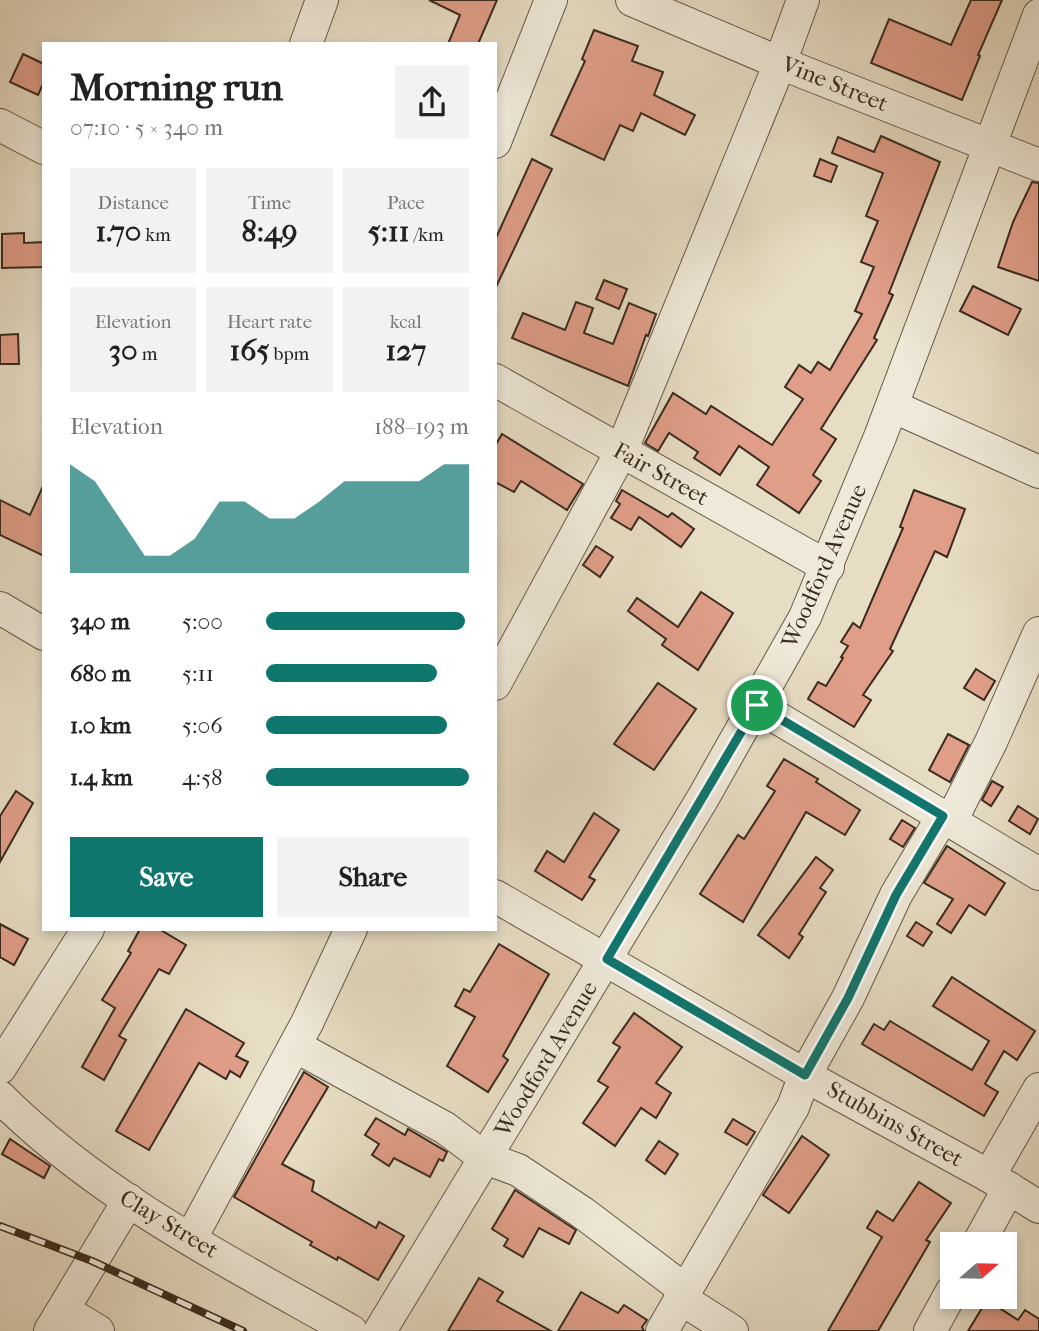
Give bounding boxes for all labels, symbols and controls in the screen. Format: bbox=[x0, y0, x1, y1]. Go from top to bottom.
street label: Vine Street bbox=[777, 50, 892, 117]
text: Morning run bbox=[70, 65, 283, 110]
button: share bbox=[395, 65, 469, 139]
text: 07:10 · 5 × 340 m bbox=[70, 114, 223, 141]
text: Distance bbox=[97, 192, 169, 214]
text: Time bbox=[248, 192, 291, 214]
text: Pace bbox=[387, 192, 425, 214]
text: 1.70 bbox=[95, 214, 141, 249]
text: 8:49 bbox=[242, 214, 297, 249]
text: 5:11 bbox=[368, 214, 410, 249]
text: km bbox=[141, 224, 171, 246]
text: /km bbox=[410, 224, 444, 246]
text: Elevation bbox=[95, 311, 172, 333]
text: Heart rate bbox=[227, 311, 312, 333]
text: kcal bbox=[390, 311, 422, 333]
text: 30 bbox=[109, 333, 138, 368]
text: 165 bbox=[230, 333, 269, 368]
text: 127 bbox=[386, 333, 426, 368]
text: m bbox=[138, 343, 158, 365]
text: bpm bbox=[269, 343, 309, 365]
text: Elevation bbox=[70, 413, 163, 440]
text: 188–193 m bbox=[374, 413, 469, 440]
street label: Fair Street bbox=[609, 437, 713, 511]
street label: Woodford Avenue bbox=[775, 480, 872, 653]
text: 340 m bbox=[70, 608, 130, 635]
text: 5:00 bbox=[182, 608, 223, 635]
text: 680 m bbox=[70, 660, 131, 687]
text: 5:11 bbox=[182, 660, 214, 687]
pin bbox=[727, 675, 787, 735]
icon: arrive bbox=[738, 686, 776, 724]
text: 1.0 km bbox=[70, 712, 131, 739]
text: 5:06 bbox=[182, 712, 223, 739]
text: 1.4 km bbox=[70, 764, 133, 791]
text: 4:58 bbox=[182, 764, 223, 791]
button: Save bbox=[70, 837, 263, 917]
button: Share bbox=[277, 837, 469, 917]
street label: Woodford Avenue bbox=[488, 976, 603, 1143]
street label: Stubbins Street bbox=[822, 1076, 968, 1172]
street label: Clay Street bbox=[115, 1184, 223, 1264]
north arrow bbox=[940, 1232, 1017, 1309]
map controls bbox=[940, 1232, 1017, 1309]

